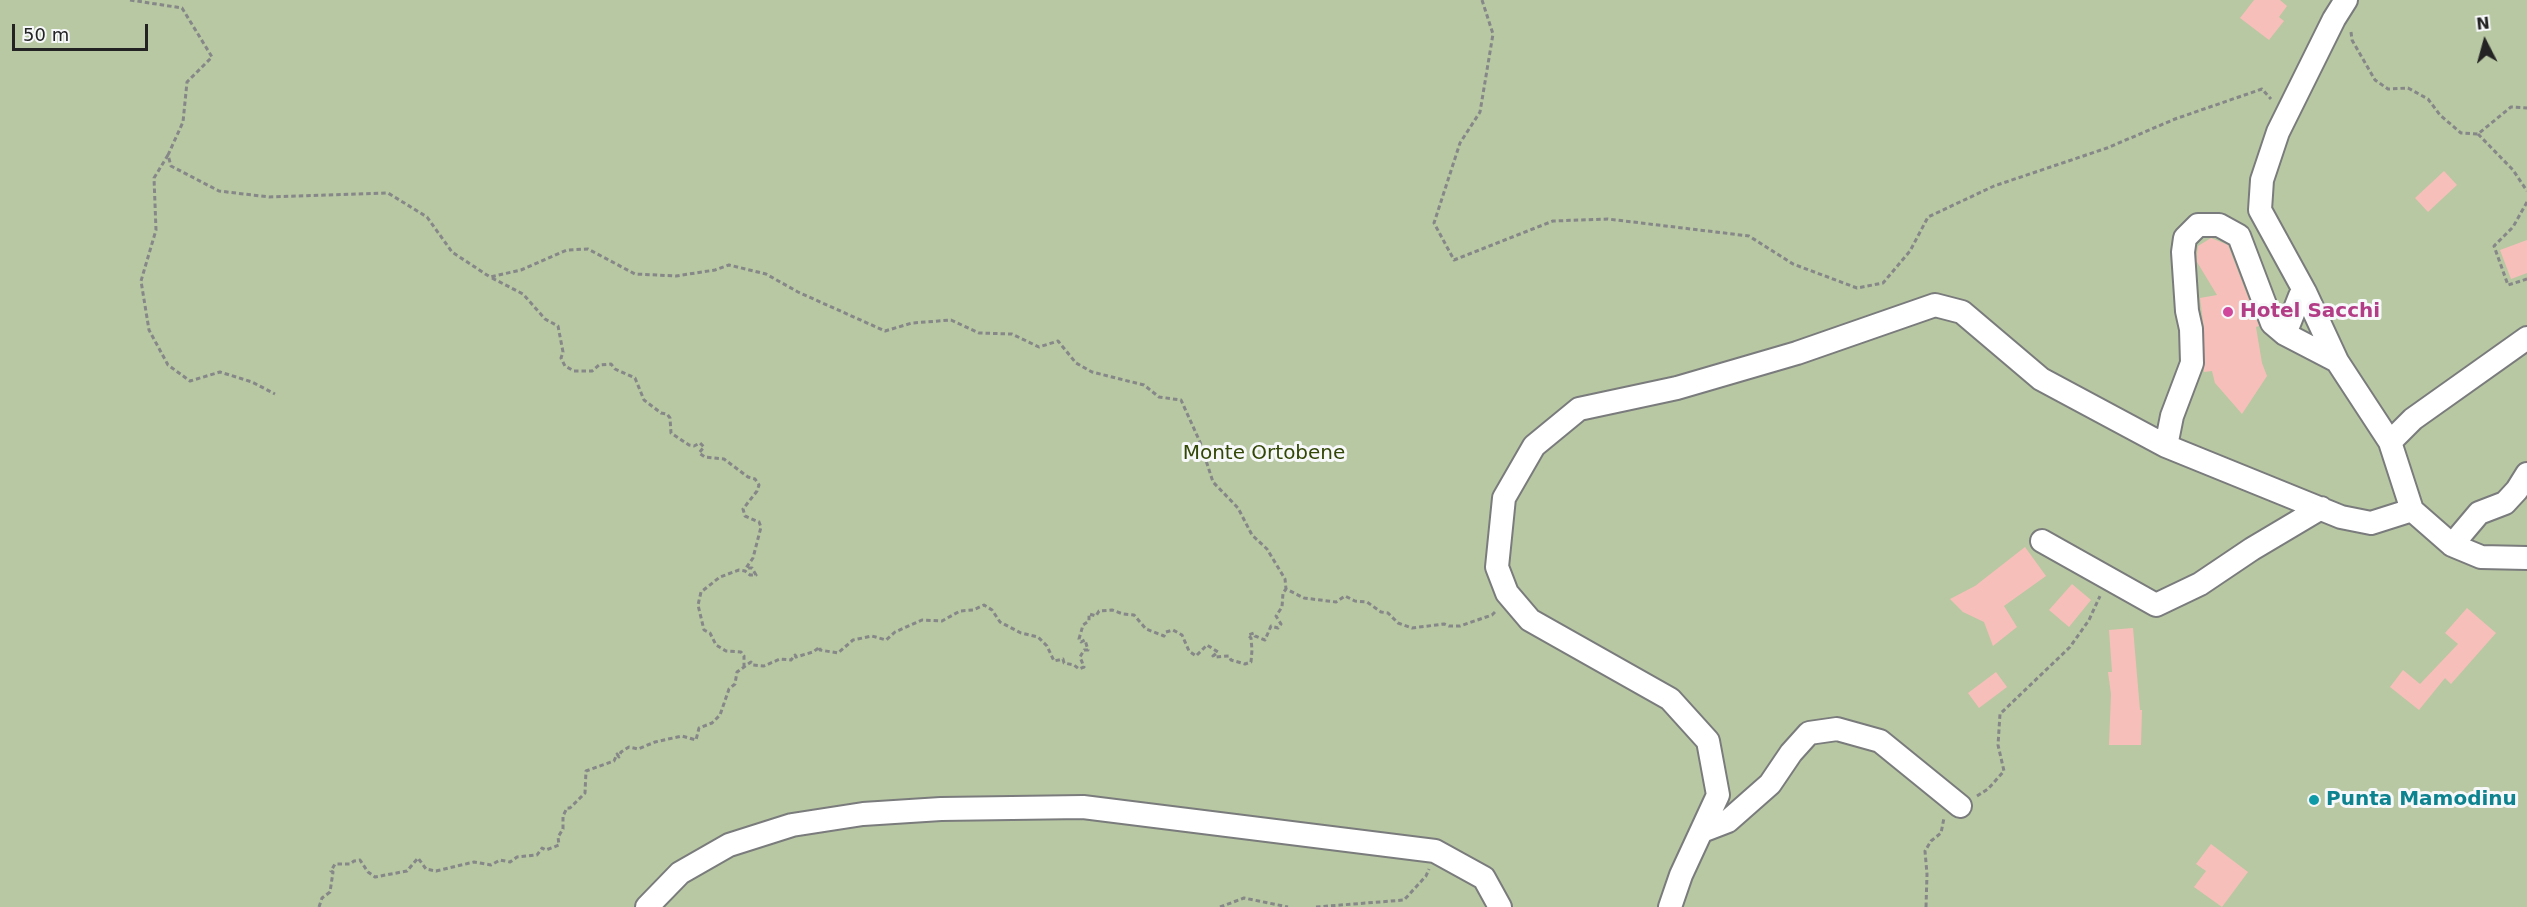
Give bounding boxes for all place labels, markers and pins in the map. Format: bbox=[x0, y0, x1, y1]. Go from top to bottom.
place label: Hotel Sacchi bbox=[2240, 300, 2380, 324]
marker: Hotel Sacchi bbox=[2221, 305, 2235, 319]
place label: Punta Mamodinu bbox=[2326, 788, 2517, 812]
marker: Punta Mamodinu bbox=[2307, 793, 2321, 807]

